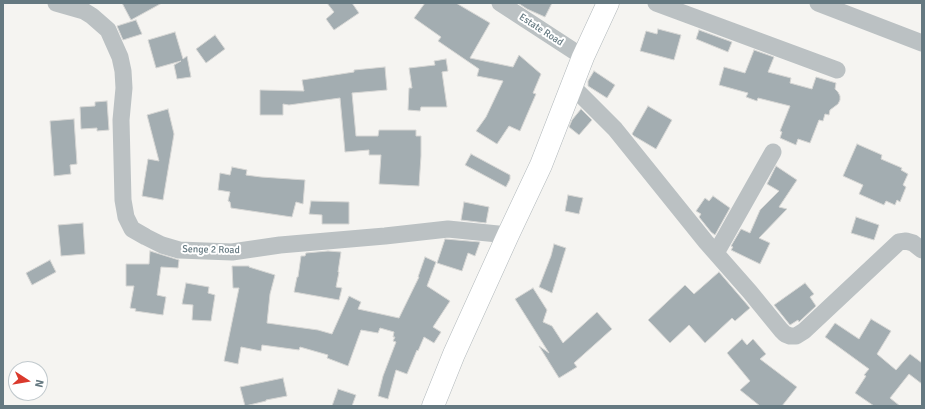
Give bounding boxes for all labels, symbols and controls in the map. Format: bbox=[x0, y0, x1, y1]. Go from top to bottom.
street label: Estate Road bbox=[517, 11, 565, 49]
street label: Senge 2 Road bbox=[182, 243, 240, 257]
north arrow bbox=[8, 361, 48, 401]
text: N bbox=[32, 378, 46, 388]

